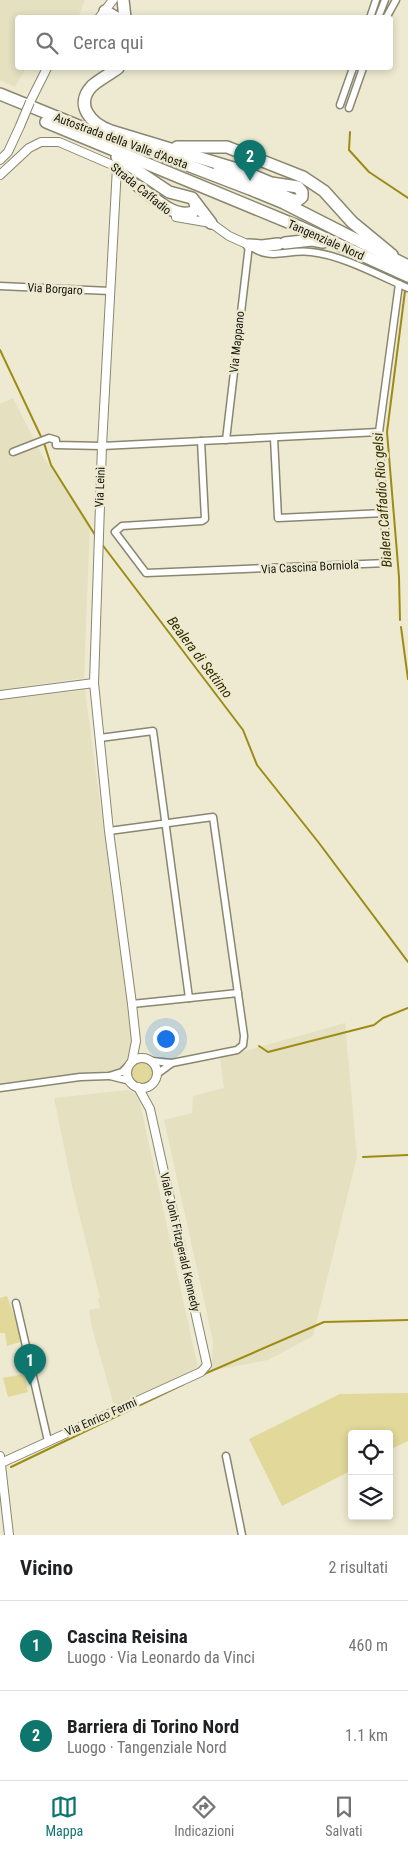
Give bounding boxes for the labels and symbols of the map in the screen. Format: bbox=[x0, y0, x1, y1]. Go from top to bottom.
street label: Autostrada della Valle d'Aosta bbox=[52, 110, 190, 172]
pin: 2 bbox=[234, 140, 266, 181]
street label: Strada Caffadio bbox=[108, 160, 174, 218]
street label: Tangenziale Nord bbox=[286, 217, 367, 263]
street label: Via Borgaro bbox=[27, 281, 83, 297]
street label: Via Mappano bbox=[227, 310, 247, 374]
water label: Bialera Caffadio Rio gelsi bbox=[369, 431, 395, 568]
street label: Via Leinì bbox=[92, 466, 108, 508]
street label: Via Cascina Borniola bbox=[261, 557, 360, 577]
water label: Bealera di Settimo bbox=[164, 613, 236, 701]
your location bbox=[153, 1026, 179, 1052]
street label: Viale Jonh Fitzgerald Kennedy bbox=[157, 1171, 203, 1313]
pin: 1 bbox=[14, 1344, 46, 1385]
street label: Via Enrico Fermi bbox=[63, 1395, 139, 1439]

